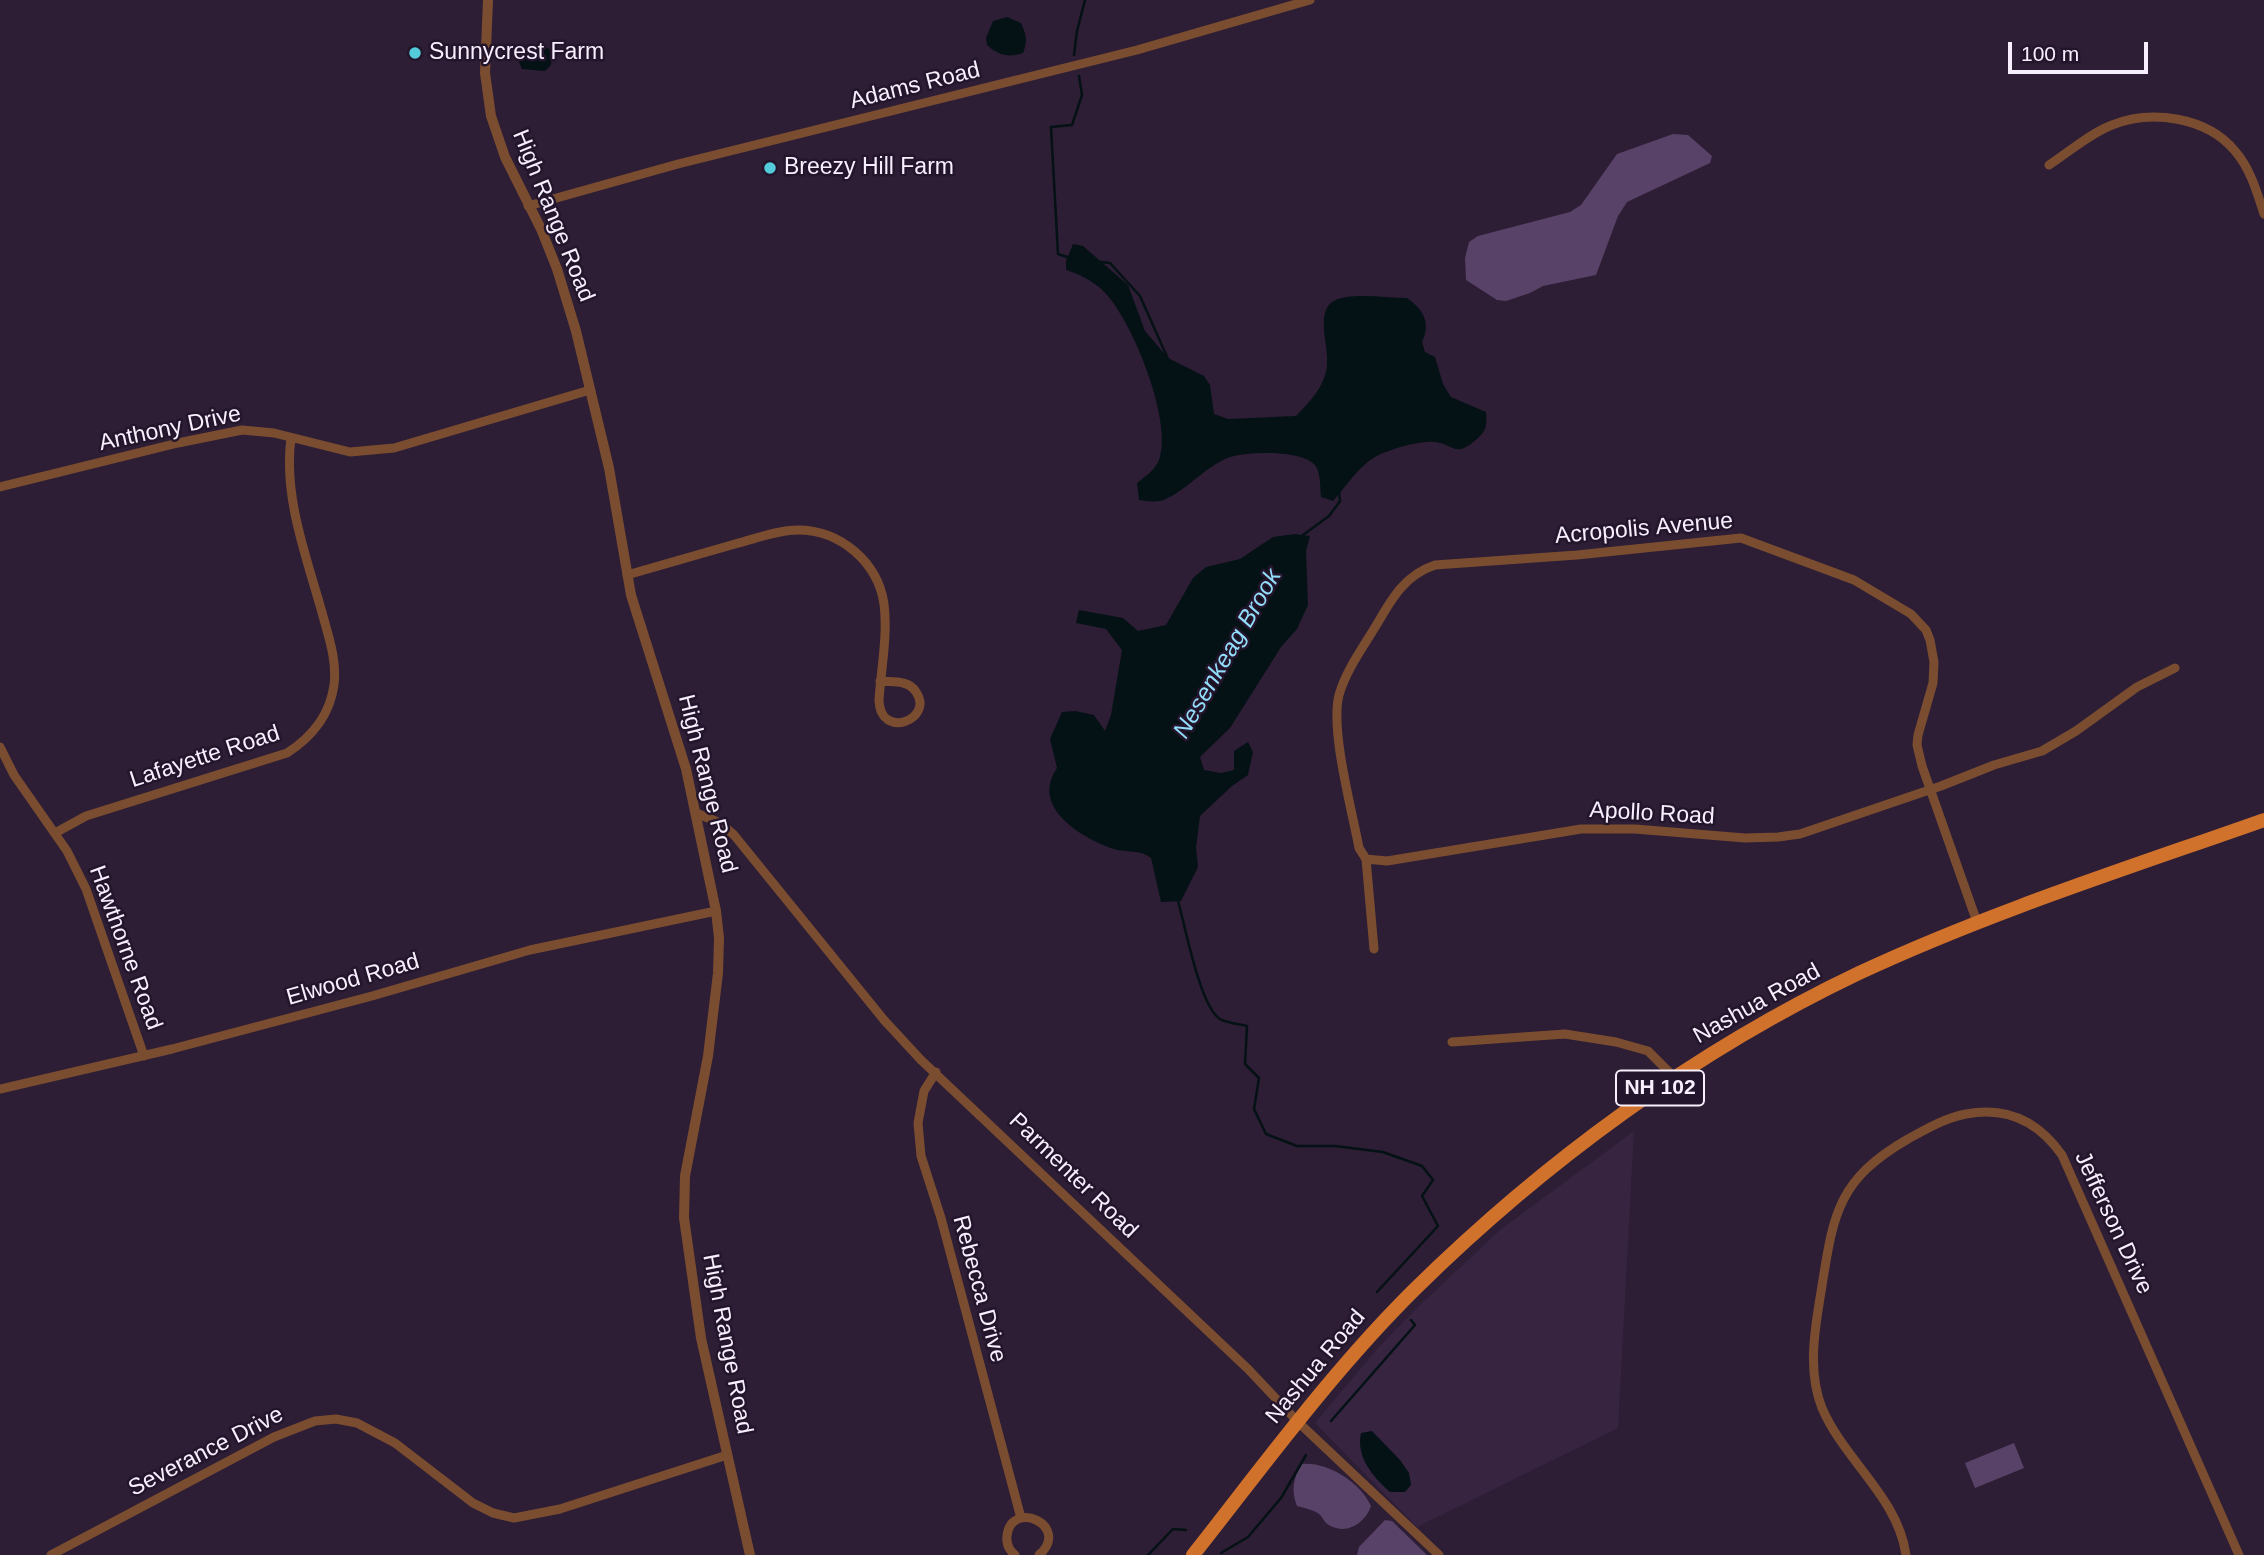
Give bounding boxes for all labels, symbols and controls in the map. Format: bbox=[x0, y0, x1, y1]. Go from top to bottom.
scale bar bbox=[2012, 28, 2152, 72]
place label: Sunnycrest Farm bbox=[429, 39, 604, 67]
text: 100 m bbox=[2021, 42, 2079, 65]
marker: Sunnycrest Farm bbox=[407, 45, 423, 61]
street label: Adams Road bbox=[847, 57, 983, 115]
street label: High Range Road bbox=[506, 126, 600, 306]
place label: Breezy Hill Farm bbox=[784, 154, 954, 182]
marker: Breezy Hill Farm bbox=[762, 160, 778, 176]
street label: Anthony Drive bbox=[96, 400, 244, 458]
street label: Acropolis Avenue bbox=[1554, 507, 1734, 551]
water label: Nesenkeag Brook bbox=[1168, 564, 1288, 744]
street label: High Range Road bbox=[671, 692, 743, 876]
street label: Lafayette Road bbox=[127, 720, 283, 794]
street label: Apollo Road bbox=[1589, 797, 1715, 831]
street label: Hawthorne Road bbox=[83, 862, 167, 1034]
street label: Elwood Road bbox=[283, 948, 423, 1012]
street label: Nashua Road bbox=[1689, 958, 1825, 1050]
road number: NH 102 bbox=[1616, 1070, 1704, 1106]
street label: Parmenter Road bbox=[1003, 1107, 1143, 1245]
street label: Jefferson Drive bbox=[2068, 1147, 2158, 1299]
street label: Rebecca Drive bbox=[946, 1213, 1012, 1365]
street label: High Range Road bbox=[696, 1252, 758, 1436]
street label: Nashua Road bbox=[1260, 1304, 1372, 1430]
street label: Severance Drive bbox=[124, 1401, 288, 1503]

